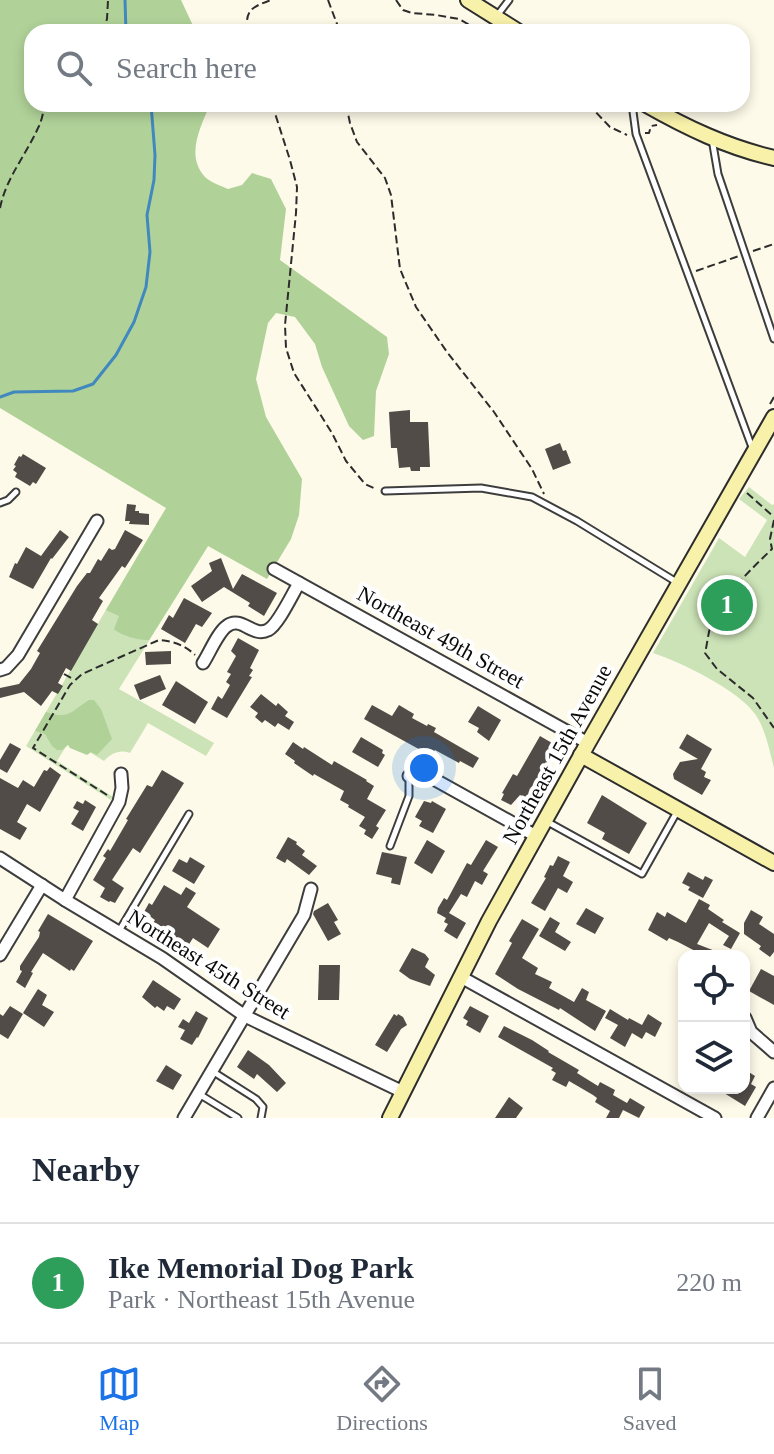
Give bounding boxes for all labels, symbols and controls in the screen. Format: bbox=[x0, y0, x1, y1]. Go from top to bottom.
search box bbox=[24, 24, 750, 112]
icon: search bbox=[52, 46, 96, 90]
text: Search here bbox=[116, 51, 257, 84]
pin: 1 bbox=[701, 575, 753, 635]
street label: Northeast 49th Street bbox=[353, 581, 529, 693]
street label: Northeast 15th Avenue bbox=[497, 660, 617, 848]
your location bbox=[404, 748, 444, 788]
street label: Northeast 45th Street bbox=[123, 904, 295, 1024]
map controls bbox=[678, 950, 750, 1094]
button: locate bbox=[678, 950, 750, 1022]
button: layers bbox=[678, 1022, 750, 1094]
text: Nearby bbox=[32, 1151, 140, 1188]
text: Ike Memorial Dog Park bbox=[108, 1251, 414, 1284]
text: 1 bbox=[52, 1268, 65, 1297]
text: 220 m bbox=[676, 1268, 742, 1297]
text: Park · Northeast 15th Avenue bbox=[108, 1285, 415, 1314]
tab: Map bbox=[97, 1362, 141, 1436]
tab: Directions bbox=[336, 1362, 428, 1436]
tab: Saved bbox=[623, 1362, 677, 1436]

